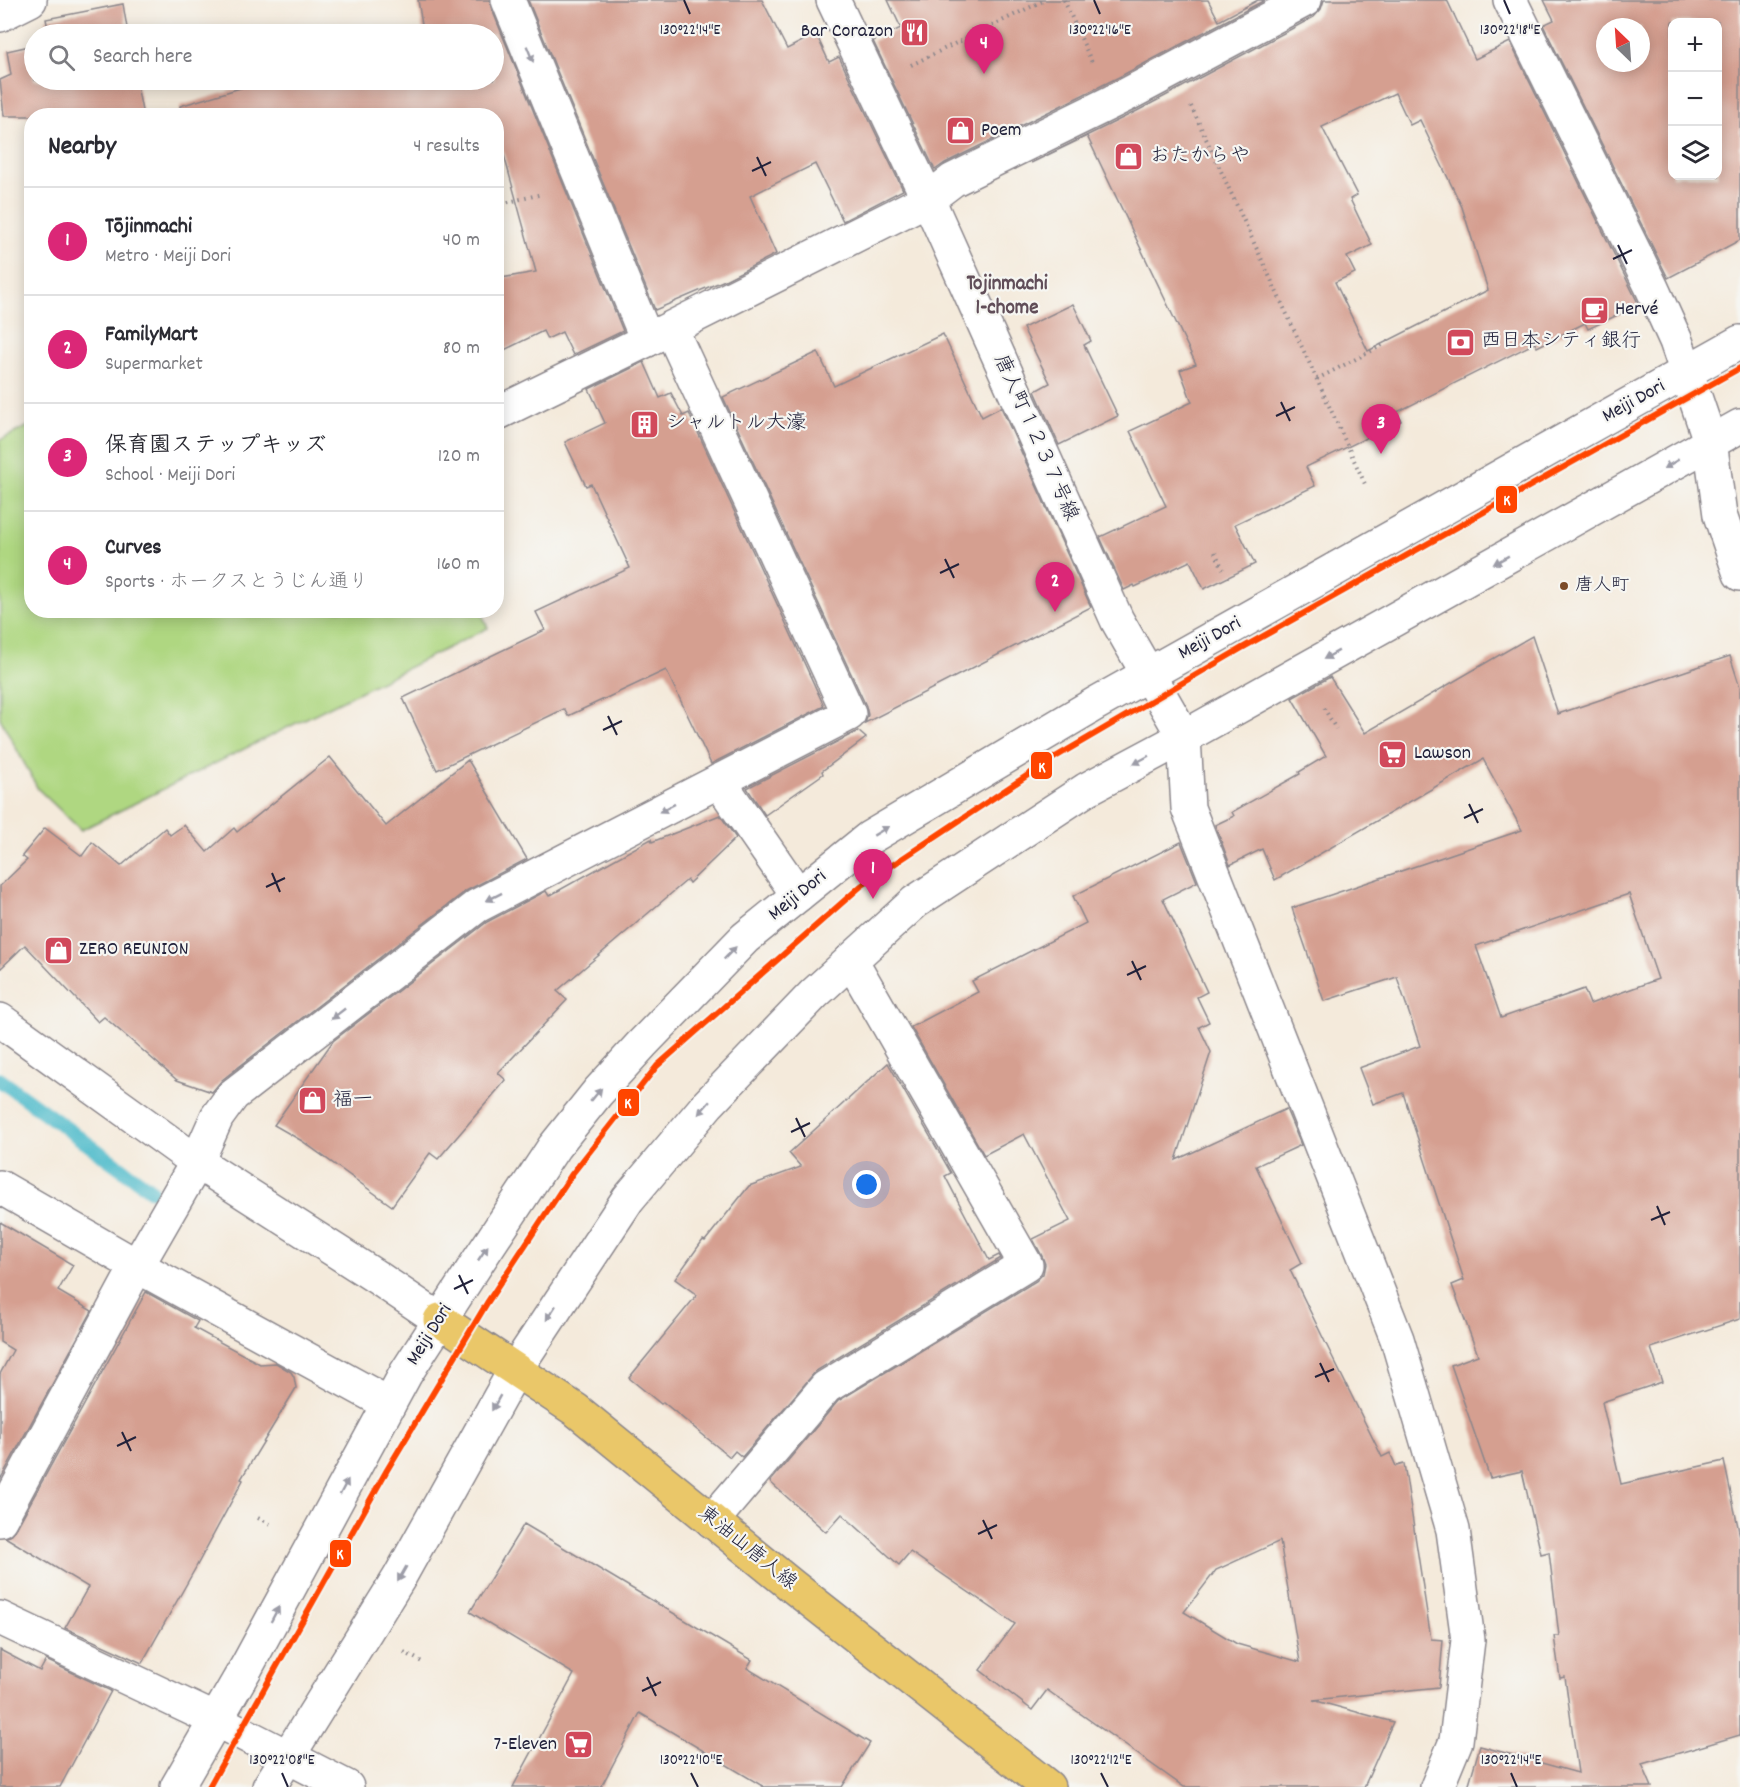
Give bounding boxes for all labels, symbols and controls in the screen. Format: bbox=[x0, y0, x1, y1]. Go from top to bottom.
restaurant icon: Bar Corazon bbox=[898, 16, 930, 48]
place label: Bar Corazon bbox=[801, 18, 893, 46]
north arrow bbox=[1596, 18, 1650, 72]
map controls bbox=[1668, 18, 1722, 180]
button: + bbox=[1668, 18, 1722, 72]
text: 130°22'14"E bbox=[660, 20, 721, 42]
text: 130°22'16"E bbox=[1069, 20, 1131, 42]
text: 130°22'18"E bbox=[1480, 20, 1540, 42]
search box bbox=[24, 24, 504, 90]
pin: 4 bbox=[964, 25, 1004, 74]
icon: search bbox=[45, 41, 78, 74]
text: Search here bbox=[93, 42, 192, 73]
one-way arrow bbox=[526, 45, 535, 63]
button: − bbox=[1668, 72, 1722, 126]
shop icon: Poem bbox=[944, 115, 976, 147]
place label: Poem bbox=[981, 117, 1022, 145]
button: layers bbox=[1668, 126, 1722, 180]
text: Nearby bbox=[48, 129, 116, 166]
text: 4 results bbox=[413, 133, 480, 161]
shop icon: おたからや bbox=[1113, 141, 1145, 173]
place label: おたからや bbox=[1150, 143, 1250, 171]
text: Tōjinmachi bbox=[105, 212, 192, 243]
text: 1 bbox=[65, 227, 70, 255]
text: 40 m bbox=[442, 227, 480, 255]
text: Metro · Meiji Dori bbox=[105, 243, 231, 271]
district label: Tojinmachi 1-chome bbox=[966, 270, 1048, 324]
cafe icon: Hervé bbox=[1578, 294, 1610, 326]
place label: Hervé bbox=[1615, 296, 1658, 324]
text: FamilyMart bbox=[105, 320, 198, 351]
bank icon: 西日本シティ銀行 bbox=[1444, 326, 1476, 358]
place label: 西日本シティ銀行 bbox=[1481, 328, 1641, 356]
text: 2 bbox=[63, 335, 72, 363]
text: 80 m bbox=[443, 335, 480, 363]
street label: 唐人町１２３７号線 bbox=[986, 350, 1084, 526]
text: Supermarket bbox=[105, 351, 203, 379]
street label: Meiji Dori bbox=[1597, 373, 1671, 431]
pin: 3 bbox=[1362, 404, 1400, 454]
building icon: シャルトル大濠 bbox=[629, 408, 661, 440]
place label: シャルトル大濠 bbox=[666, 410, 806, 438]
text: 保育園ステップキッズ bbox=[105, 431, 326, 462]
text: 3 bbox=[63, 443, 72, 471]
text: 120 m bbox=[438, 443, 480, 471]
one-way arrow bbox=[1662, 459, 1679, 469]
text: School · Meiji Dori bbox=[105, 462, 235, 490]
line badge: K bbox=[1495, 485, 1518, 514]
text: K bbox=[1503, 490, 1511, 513]
text: Curves bbox=[105, 533, 162, 564]
text: 4 bbox=[63, 551, 72, 579]
text: 160 m bbox=[437, 551, 480, 579]
one-way arrow bbox=[1492, 555, 1509, 565]
pin: 2 bbox=[1036, 562, 1074, 612]
text: Sports · ホークスとうじん通り bbox=[105, 569, 369, 597]
place label: 唐人町 bbox=[1575, 574, 1629, 599]
marker: 唐人町 bbox=[1558, 580, 1570, 592]
street label: Meiji Dori bbox=[1173, 610, 1247, 668]
one-way arrow bbox=[1322, 650, 1339, 660]
supermarket icon: Lawson bbox=[1377, 738, 1409, 770]
place label: Lawson bbox=[1414, 740, 1471, 768]
line badge: K bbox=[1030, 751, 1053, 780]
one-way arrow bbox=[1133, 755, 1150, 765]
text: K bbox=[1038, 757, 1046, 780]
one-way arrow bbox=[658, 803, 675, 813]
one-way arrow bbox=[873, 825, 889, 836]
pin: 1 bbox=[854, 850, 892, 899]
street label: Meiji Dori bbox=[763, 864, 833, 928]
one-way arrow bbox=[485, 892, 502, 902]
shop icon: ZERO REUNION bbox=[42, 934, 74, 966]
place label: ZERO REUNION bbox=[79, 936, 189, 964]
one-way arrow bbox=[723, 947, 737, 961]
one-way arrow bbox=[330, 1007, 345, 1019]
shop icon: 福一 bbox=[296, 1085, 328, 1117]
place label: 福一 bbox=[333, 1087, 373, 1115]
one-way arrow bbox=[589, 1088, 602, 1103]
line badge: K bbox=[617, 1088, 640, 1117]
text: K bbox=[624, 1093, 632, 1116]
one-way arrow bbox=[698, 1100, 711, 1116]
your location bbox=[852, 1170, 881, 1199]
one-way arrow bbox=[477, 1246, 489, 1262]
street label: Meiji Dori bbox=[400, 1298, 460, 1371]
one-way arrow bbox=[546, 1304, 557, 1321]
one-way arrow bbox=[491, 1395, 502, 1411]
one-way arrow bbox=[339, 1478, 349, 1495]
street label: 東油山唐人線 bbox=[692, 1500, 802, 1598]
line badge: K bbox=[329, 1539, 352, 1568]
text: K bbox=[336, 1544, 344, 1567]
one-way arrow bbox=[397, 1565, 407, 1582]
one-way arrow bbox=[270, 1606, 280, 1623]
supermarket icon: 7-Eleven bbox=[562, 1729, 594, 1761]
place label: 7-Eleven bbox=[493, 1731, 557, 1759]
text: 130°22'08"E bbox=[249, 1750, 315, 1772]
text: 130°22'10"E bbox=[660, 1750, 722, 1772]
text: 130°22'12"E bbox=[1071, 1750, 1132, 1772]
text: 130°22'14"E bbox=[1481, 1750, 1542, 1772]

